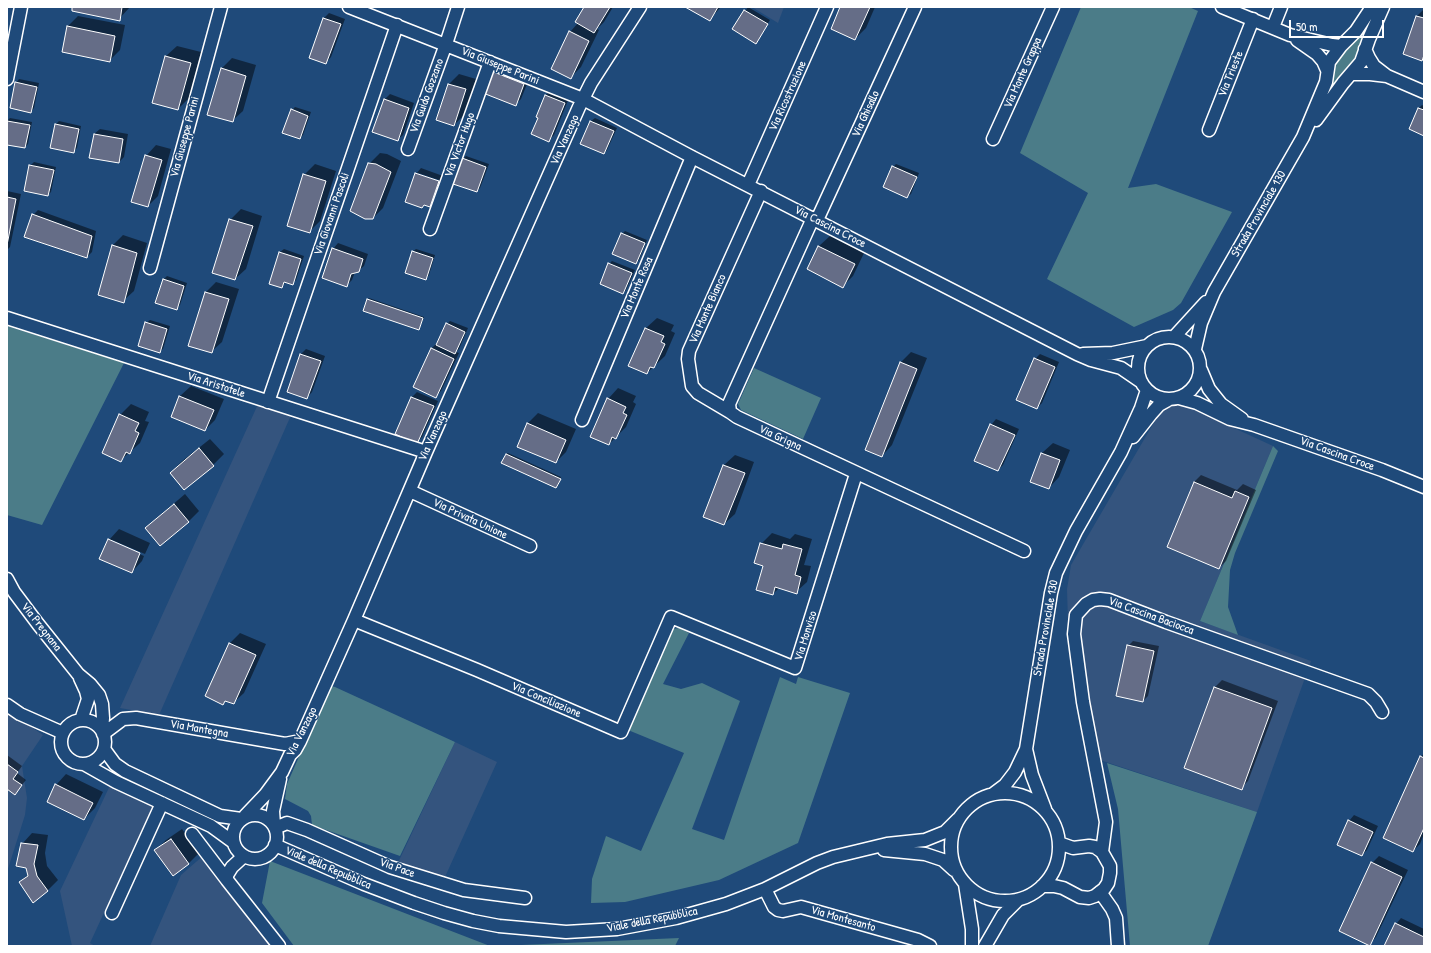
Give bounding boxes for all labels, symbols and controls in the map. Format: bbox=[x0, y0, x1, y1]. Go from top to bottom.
scale bar bbox=[1291, 12, 1386, 38]
text: 50 m bbox=[1296, 18, 1317, 35]
street label: Via Monte Grappa bbox=[1001, 35, 1045, 111]
street label: Via Giuseppe Parini bbox=[459, 44, 541, 88]
street label: Via Trieste bbox=[1215, 49, 1247, 99]
street label: Via Guido Gozzano bbox=[407, 57, 447, 135]
street label: Via Ricostruzione bbox=[766, 59, 810, 133]
street label: Via Ghisallo bbox=[849, 88, 883, 140]
street label: Via Giuseppe Parini bbox=[167, 95, 203, 179]
street label: Via Victor Hugo bbox=[442, 111, 478, 179]
street label: Via Vanzago bbox=[547, 113, 583, 167]
street label: Strada Provinciale 130 bbox=[1228, 168, 1290, 260]
street label: Via Giovanni Pascoli bbox=[311, 171, 353, 257]
street label: Via Cascina Croce bbox=[792, 203, 868, 251]
street label: Via Monte Rosa bbox=[618, 255, 656, 321]
street label: Via Monte Bianco bbox=[686, 272, 730, 346]
street label: Via Aristotele bbox=[185, 369, 247, 401]
street label: Via Vanzago bbox=[415, 409, 451, 463]
street label: Via Grigna bbox=[756, 422, 804, 454]
street label: Via Cascina Croce bbox=[1298, 434, 1376, 474]
street label: Via Privata Unione bbox=[430, 495, 510, 543]
street label: Strada Provinciale 130 bbox=[1030, 579, 1062, 677]
street label: Via Cascina Baciocca bbox=[1106, 594, 1196, 638]
street label: Via Pregnana bbox=[18, 600, 64, 654]
street label: Via Monviso bbox=[792, 609, 820, 663]
street label: Via Conciliazione bbox=[509, 679, 583, 721]
street label: Via Vanzago bbox=[283, 705, 321, 759]
street label: Via Mantegna bbox=[169, 717, 229, 741]
street label: Viale della Repubblica bbox=[283, 843, 373, 893]
street label: Via Pace bbox=[377, 855, 417, 881]
street label: Via Montesanto bbox=[809, 903, 877, 935]
street label: Viale della Repubblica bbox=[605, 904, 699, 936]

